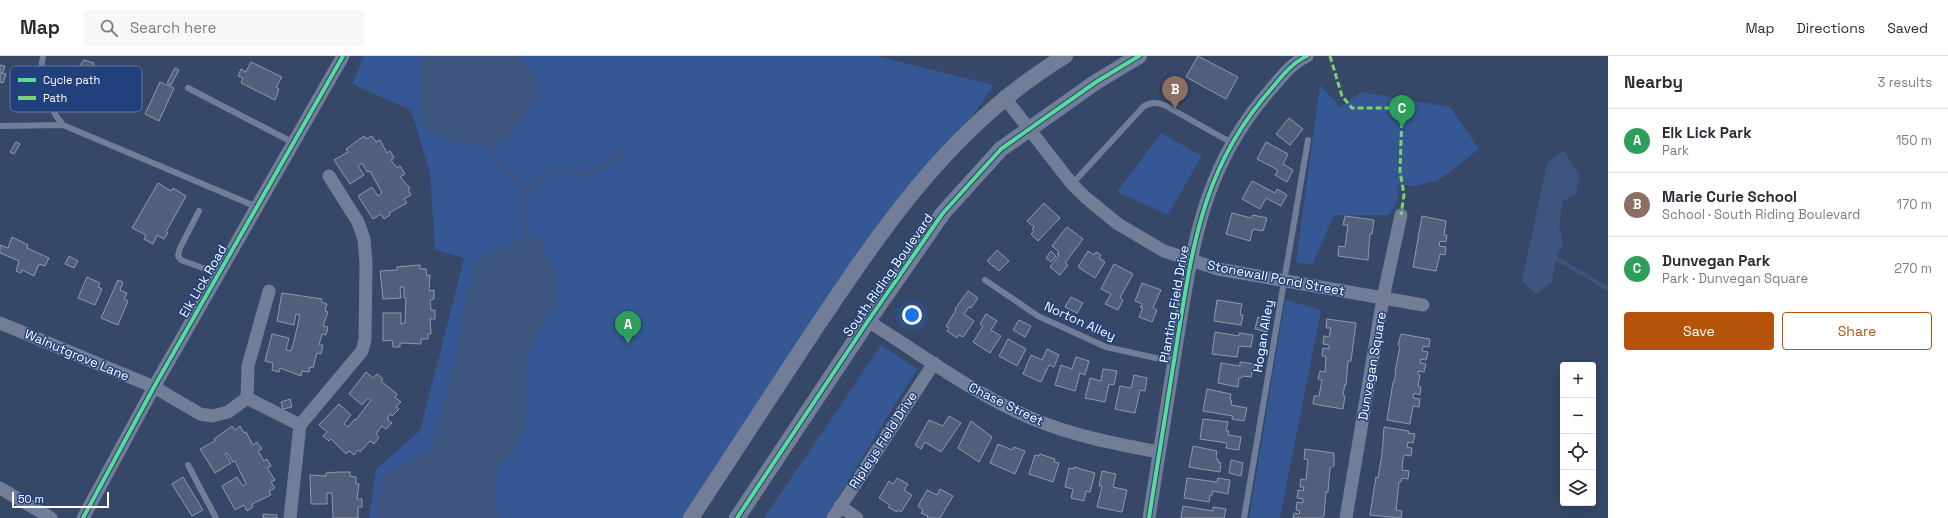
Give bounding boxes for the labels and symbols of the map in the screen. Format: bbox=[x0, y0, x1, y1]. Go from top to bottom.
legend bbox=[10, 66, 142, 112]
text: Cycle path bbox=[43, 73, 100, 87]
pin: B bbox=[1162, 76, 1188, 109]
text: Path bbox=[43, 91, 67, 105]
pin: C bbox=[1389, 95, 1415, 128]
street label: South Riding Boulevard bbox=[839, 210, 937, 340]
street label: Elk Lick Road bbox=[175, 242, 231, 320]
street label: Planting Field Drive bbox=[1155, 244, 1193, 364]
street label: Stonewall Pond Street bbox=[1206, 256, 1346, 300]
street label: Norton Alley bbox=[1042, 298, 1118, 344]
street label: Hogan Alley bbox=[1249, 298, 1277, 374]
your location bbox=[902, 305, 922, 325]
street label: Dunvegan Square bbox=[1354, 310, 1390, 422]
pin: A bbox=[615, 311, 641, 344]
street label: Walnutgrove Lane bbox=[22, 325, 132, 385]
street label: Chase Street bbox=[966, 379, 1046, 429]
street label: Ripleys Field Drive bbox=[845, 388, 921, 492]
scale bar bbox=[12, 490, 109, 509]

